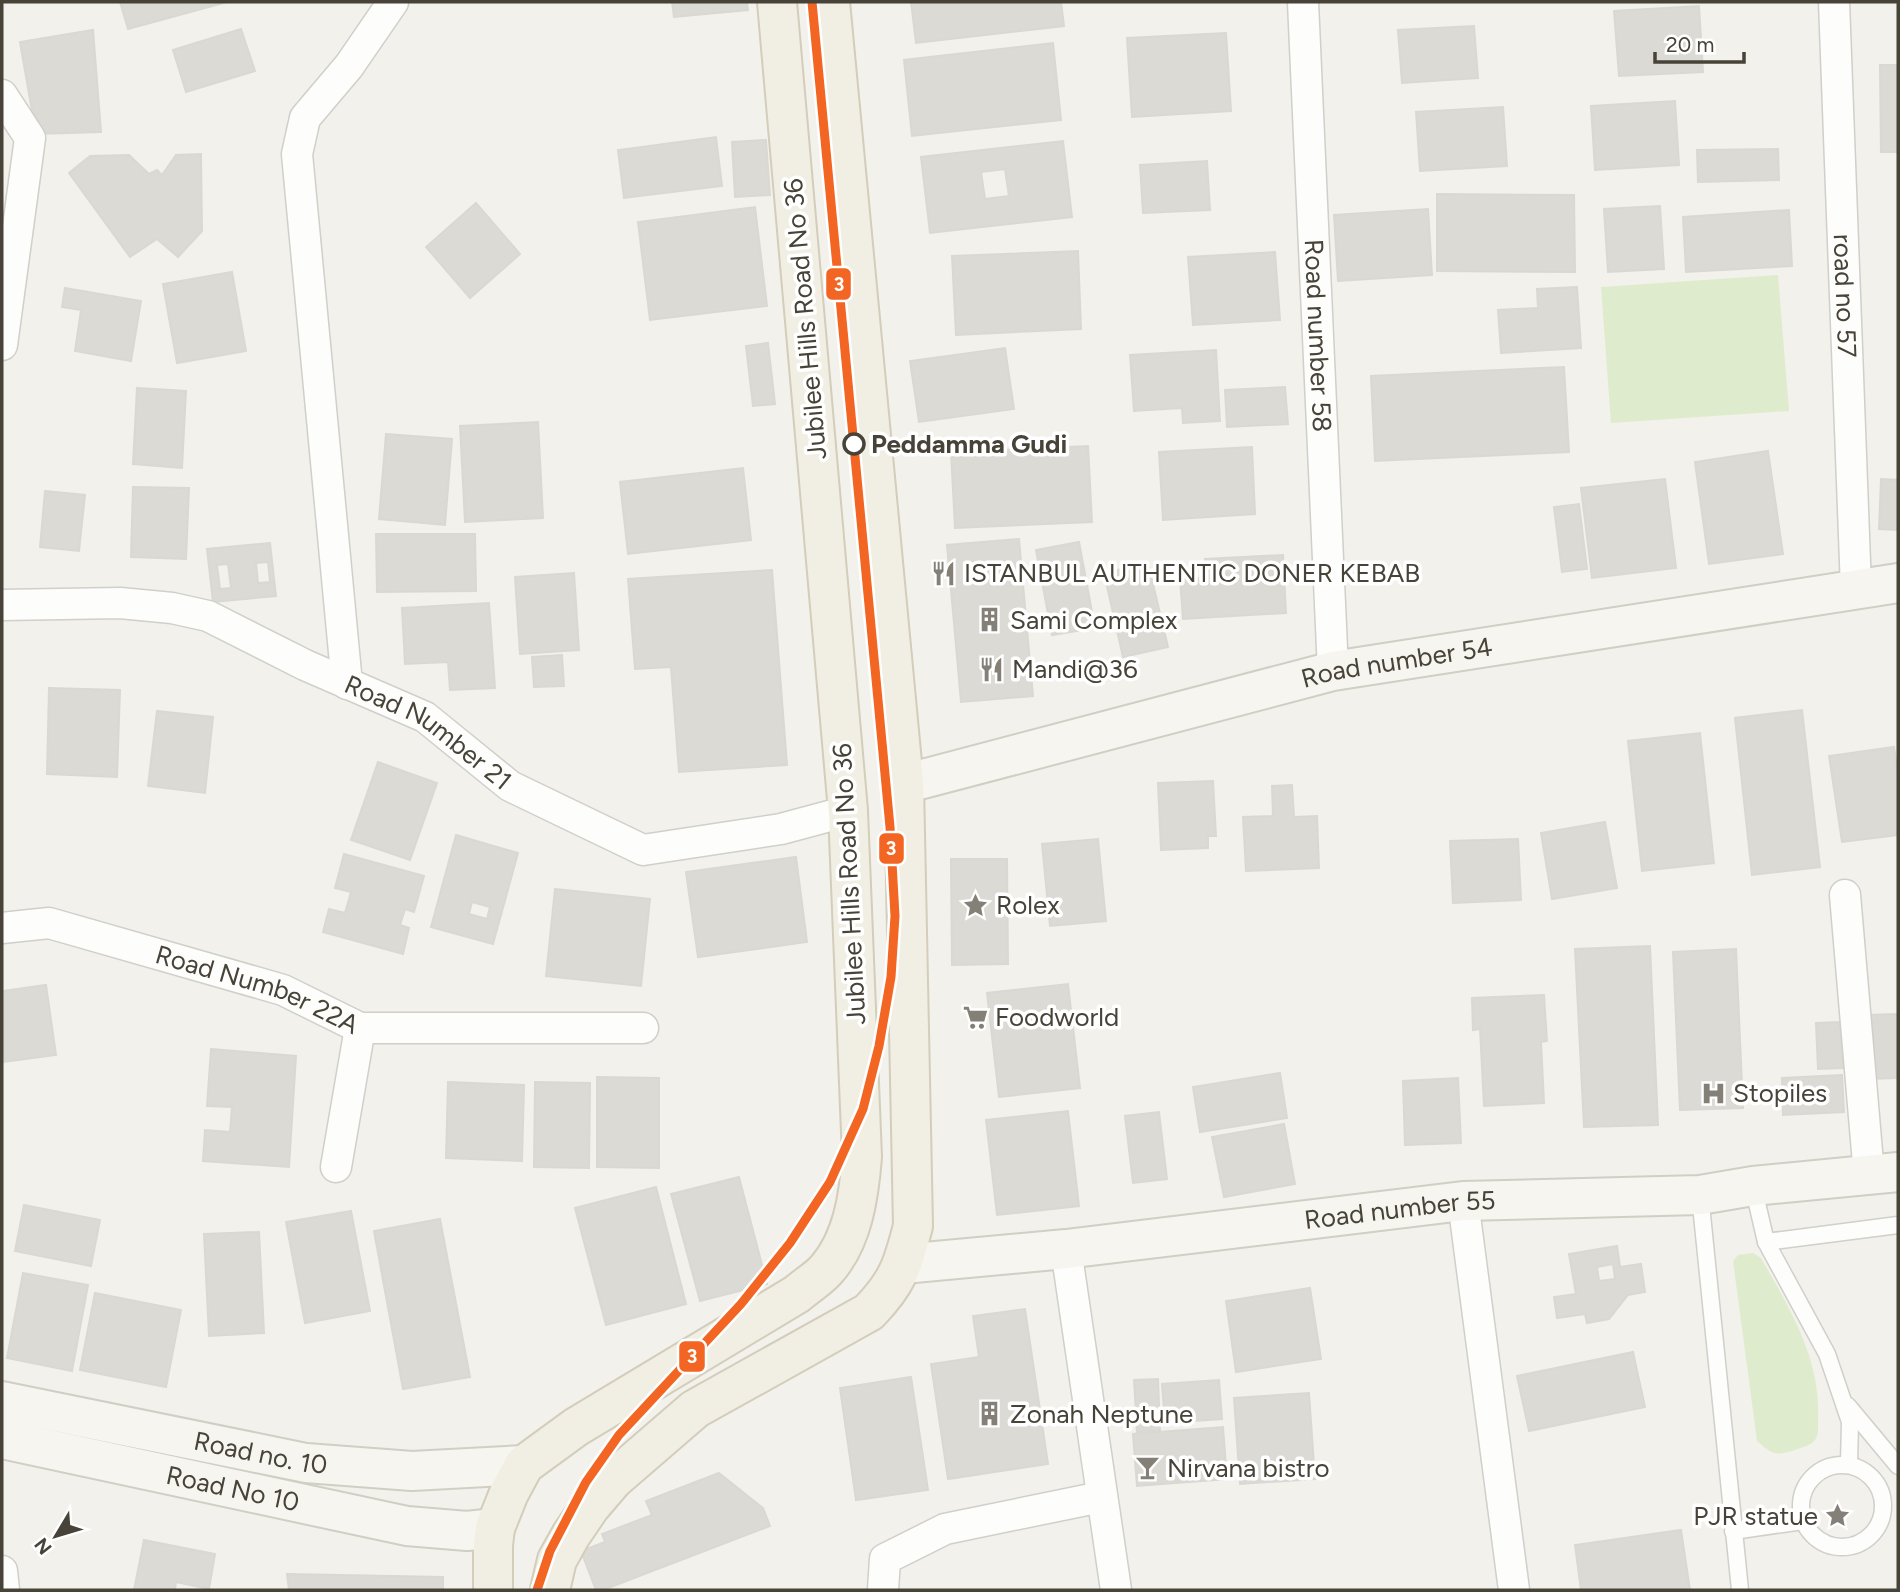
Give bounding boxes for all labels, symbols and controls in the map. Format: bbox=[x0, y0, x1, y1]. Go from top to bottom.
scale bar bbox=[1655, 21, 1744, 65]
text: 20 m bbox=[1666, 32, 1714, 57]
street label: Jubilee Hills Road No 36 bbox=[777, 177, 833, 461]
street label: road no 57 bbox=[1827, 233, 1863, 358]
street label: Road number 58 bbox=[1298, 238, 1338, 433]
line badge: 3 bbox=[825, 267, 852, 301]
text: 3 bbox=[834, 273, 844, 296]
place label: Peddamma Gudi bbox=[871, 428, 1067, 460]
marker: Peddamma Gudi bbox=[843, 433, 865, 455]
place label: ISTANBUL AUTHENTIC DONER KEBAB bbox=[964, 557, 1420, 589]
restaurant icon: ISTANBUL AUTHENTIC DONER KEBAB bbox=[930, 559, 958, 587]
place label: Sami Complex bbox=[1010, 604, 1178, 636]
building icon: Sami Complex bbox=[976, 606, 1004, 634]
street label: Road number 54 bbox=[1298, 630, 1495, 695]
place label: Mandi@36 bbox=[1012, 653, 1138, 685]
restaurant icon: Mandi@36 bbox=[978, 655, 1006, 683]
street label: Road Number 21 bbox=[340, 668, 518, 797]
street label: Jubilee Hills Road No 36 bbox=[826, 742, 872, 1026]
line badge: 3 bbox=[878, 832, 905, 865]
text: 3 bbox=[886, 837, 896, 860]
place label: Rolex bbox=[996, 889, 1060, 921]
place icon: Rolex bbox=[962, 891, 990, 919]
street label: Road Number 22A bbox=[152, 938, 364, 1041]
place label: Foodworld bbox=[995, 1001, 1119, 1033]
supermarket icon: Foodworld bbox=[961, 1003, 989, 1031]
place label: Stopiles bbox=[1733, 1077, 1827, 1109]
hospital icon: Stopiles bbox=[1699, 1079, 1727, 1107]
street label: Road number 55 bbox=[1303, 1184, 1496, 1236]
line badge: 3 bbox=[678, 1340, 706, 1373]
text: 3 bbox=[687, 1345, 697, 1368]
place label: Zonah Neptune bbox=[1010, 1398, 1193, 1430]
building icon: Zonah Neptune bbox=[976, 1400, 1004, 1428]
street label: Road no. 10 bbox=[191, 1425, 328, 1481]
place label: Nirvana bistro bbox=[1167, 1452, 1330, 1484]
bar icon: Nirvana bistro bbox=[1133, 1454, 1161, 1482]
street label: Road No 10 bbox=[163, 1459, 302, 1518]
place label: PJR statue bbox=[1693, 1500, 1818, 1532]
north arrow bbox=[21, 1501, 91, 1571]
place icon: PJR statue bbox=[1824, 1502, 1852, 1530]
text: N bbox=[29, 1533, 57, 1559]

